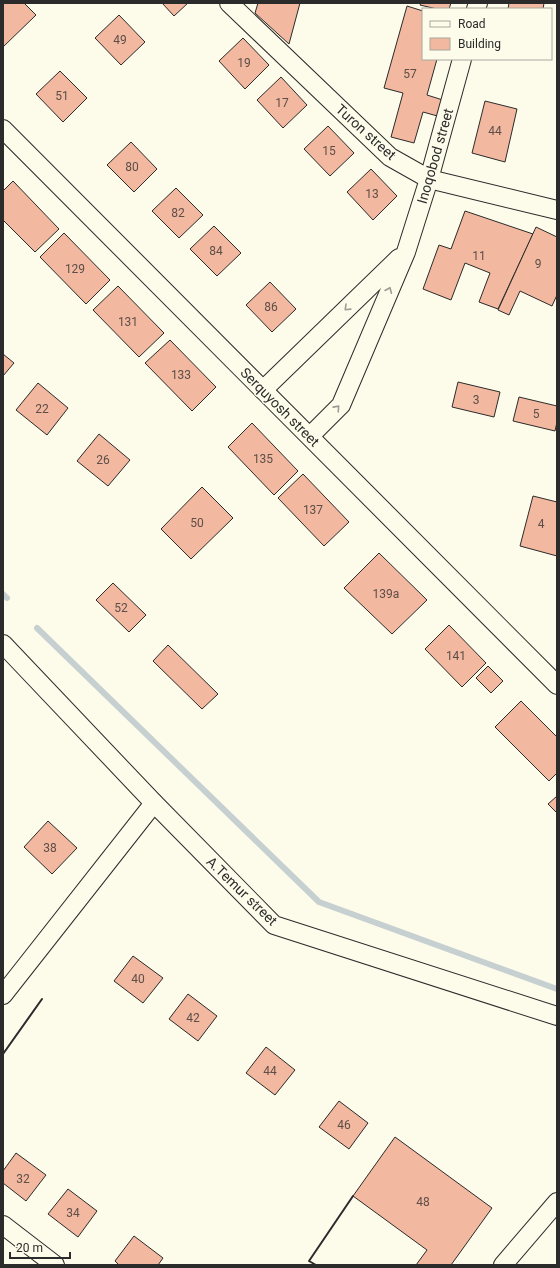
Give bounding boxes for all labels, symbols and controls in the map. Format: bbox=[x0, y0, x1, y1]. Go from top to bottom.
legend bbox=[422, 8, 552, 60]
text: Road bbox=[458, 17, 486, 31]
house number: 49 bbox=[113, 33, 127, 47]
text: Building bbox=[458, 37, 501, 51]
house number: 19 bbox=[237, 56, 251, 70]
house number: 57 bbox=[403, 67, 417, 81]
house number: 51 bbox=[55, 89, 69, 103]
house number: 17 bbox=[275, 96, 289, 110]
street label: Turon street bbox=[333, 101, 400, 163]
street label: Inoqobod street bbox=[414, 106, 456, 206]
house number: 44 bbox=[488, 124, 502, 138]
house number: 15 bbox=[322, 144, 336, 158]
house number: 80 bbox=[125, 160, 139, 174]
house number: 13 bbox=[365, 187, 379, 201]
house number: 82 bbox=[171, 206, 185, 220]
house number: 84 bbox=[209, 244, 223, 258]
house number: 11 bbox=[472, 249, 486, 263]
house number: 9 bbox=[535, 257, 541, 271]
house number: 129 bbox=[65, 262, 85, 276]
one-way arrow bbox=[385, 287, 393, 294]
house number: 86 bbox=[264, 300, 278, 314]
one-way arrow bbox=[344, 303, 352, 311]
house number: 131 bbox=[118, 315, 138, 329]
street label: Serquyosh street bbox=[237, 364, 323, 450]
house number: 133 bbox=[171, 368, 191, 382]
house number: 3 bbox=[473, 393, 479, 407]
house number: 22 bbox=[35, 402, 49, 416]
one-way arrow bbox=[332, 406, 339, 413]
house number: 5 bbox=[533, 407, 540, 421]
house number: 135 bbox=[253, 452, 273, 466]
house number: 26 bbox=[96, 453, 110, 467]
house number: 137 bbox=[303, 503, 323, 517]
house number: 50 bbox=[190, 516, 204, 530]
house number: 4 bbox=[538, 517, 545, 531]
house number: 139a bbox=[373, 587, 399, 601]
house number: 52 bbox=[114, 601, 128, 615]
house number: 141 bbox=[446, 649, 466, 663]
house number: 38 bbox=[43, 841, 57, 855]
street label: A.Temur street bbox=[203, 853, 281, 929]
house number: 40 bbox=[131, 972, 145, 986]
house number: 42 bbox=[186, 1011, 200, 1025]
house number: 44 bbox=[263, 1064, 277, 1078]
house number: 46 bbox=[337, 1118, 351, 1132]
house number: 32 bbox=[16, 1172, 30, 1186]
house number: 48 bbox=[416, 1195, 430, 1209]
house number: 34 bbox=[66, 1206, 80, 1220]
scale bar bbox=[10, 1234, 70, 1260]
text: 20 m bbox=[16, 1241, 43, 1255]

